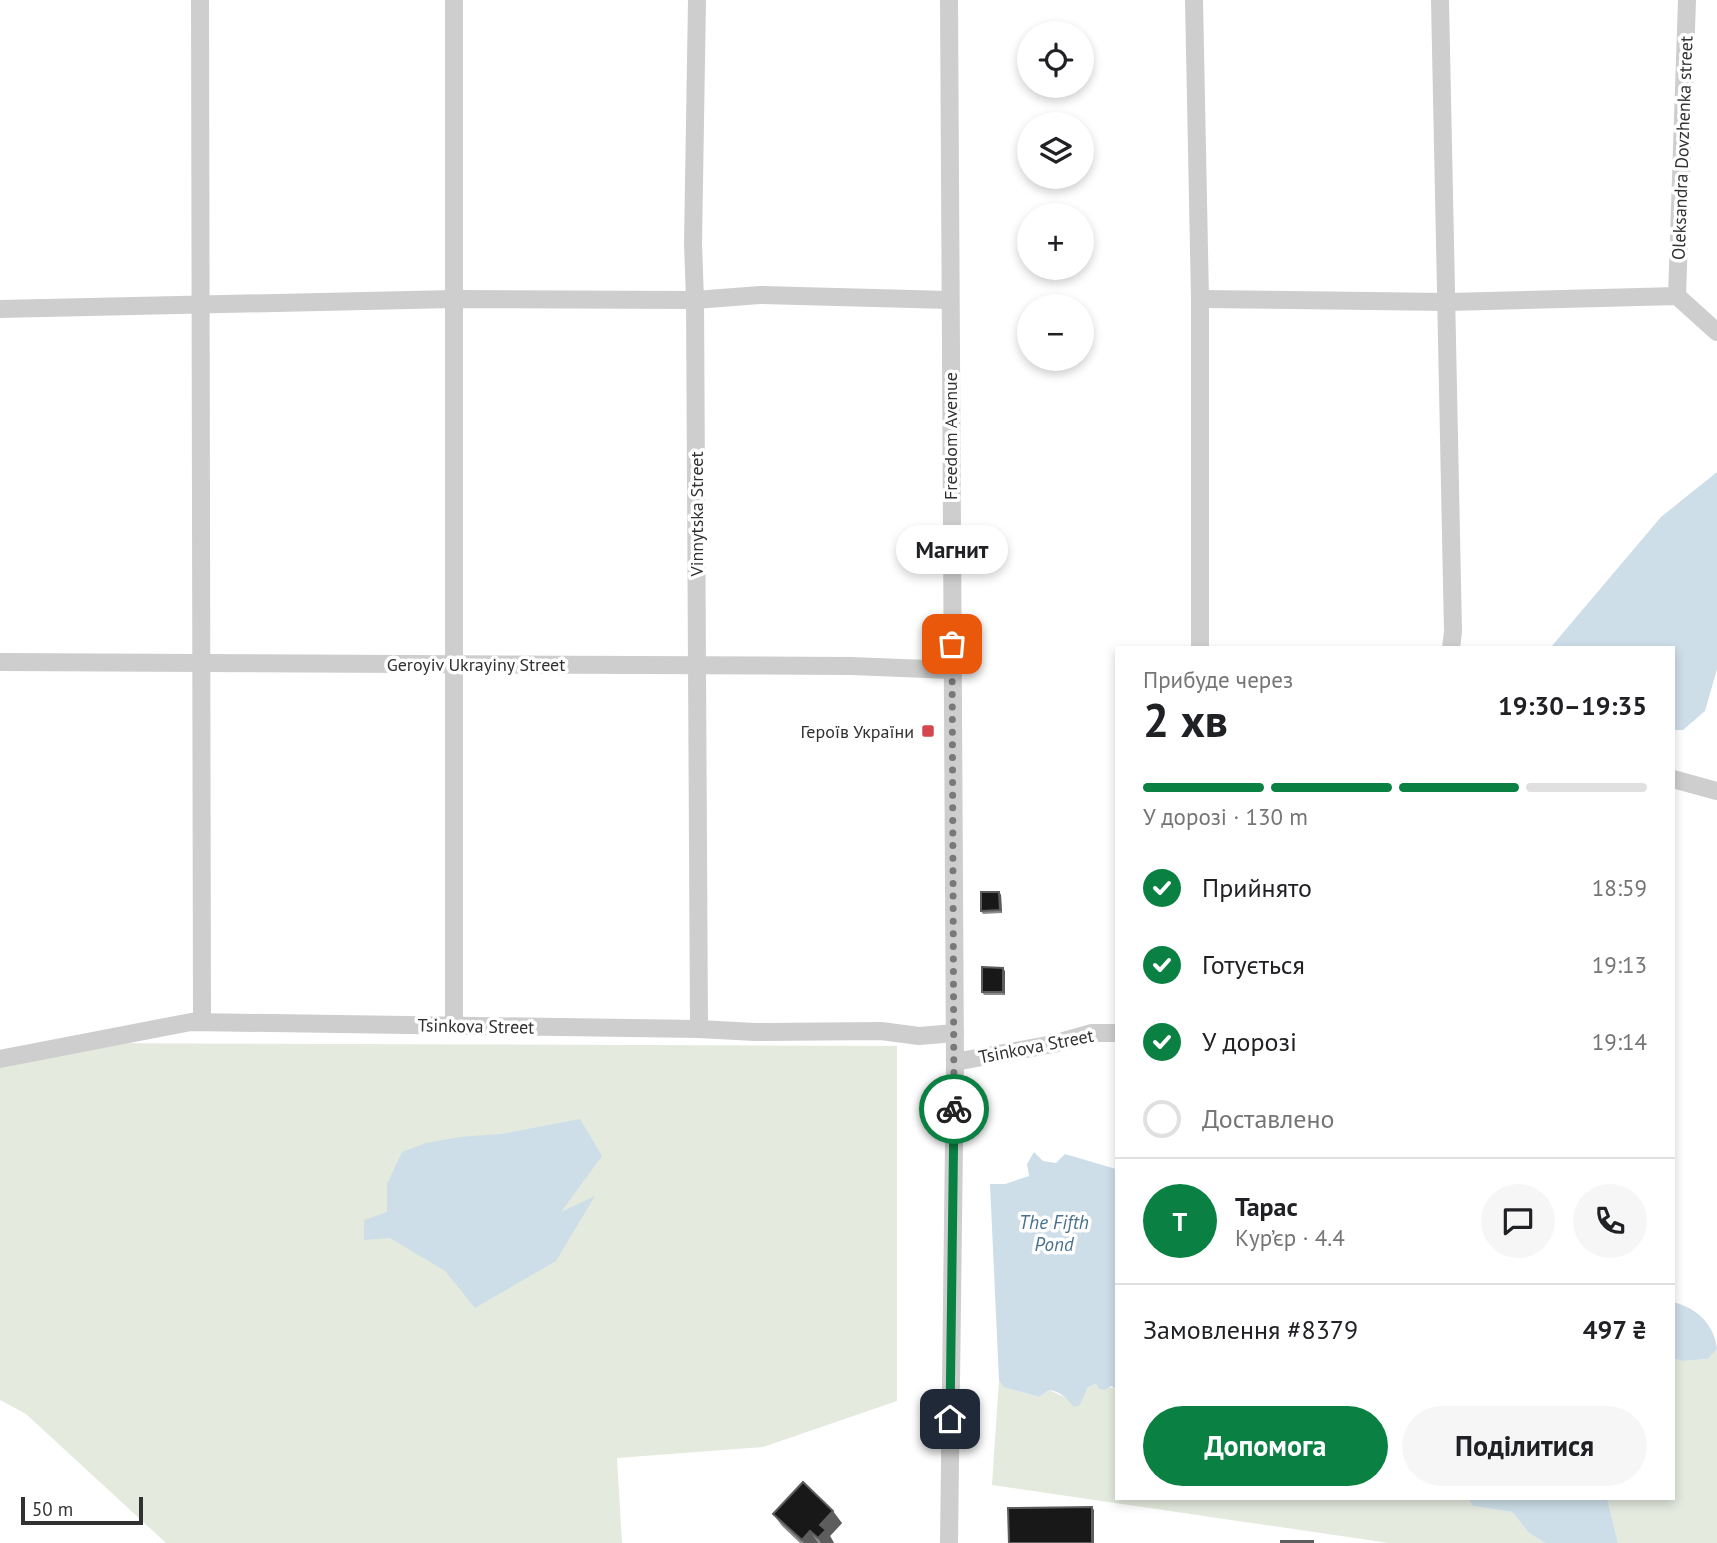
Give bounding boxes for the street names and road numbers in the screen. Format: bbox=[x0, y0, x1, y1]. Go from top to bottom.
street label: Oleksandra Dovzhenka street bbox=[1667, 36, 1697, 260]
street label: Freedom Avenue bbox=[939, 372, 962, 500]
street label: Vinnytska Street bbox=[685, 451, 708, 578]
street label: Geroyiv Ukrayiny Street bbox=[387, 653, 565, 676]
street label: Tsinkova Street bbox=[418, 1013, 534, 1039]
street label: Tsinkova Street bbox=[977, 1024, 1095, 1068]

